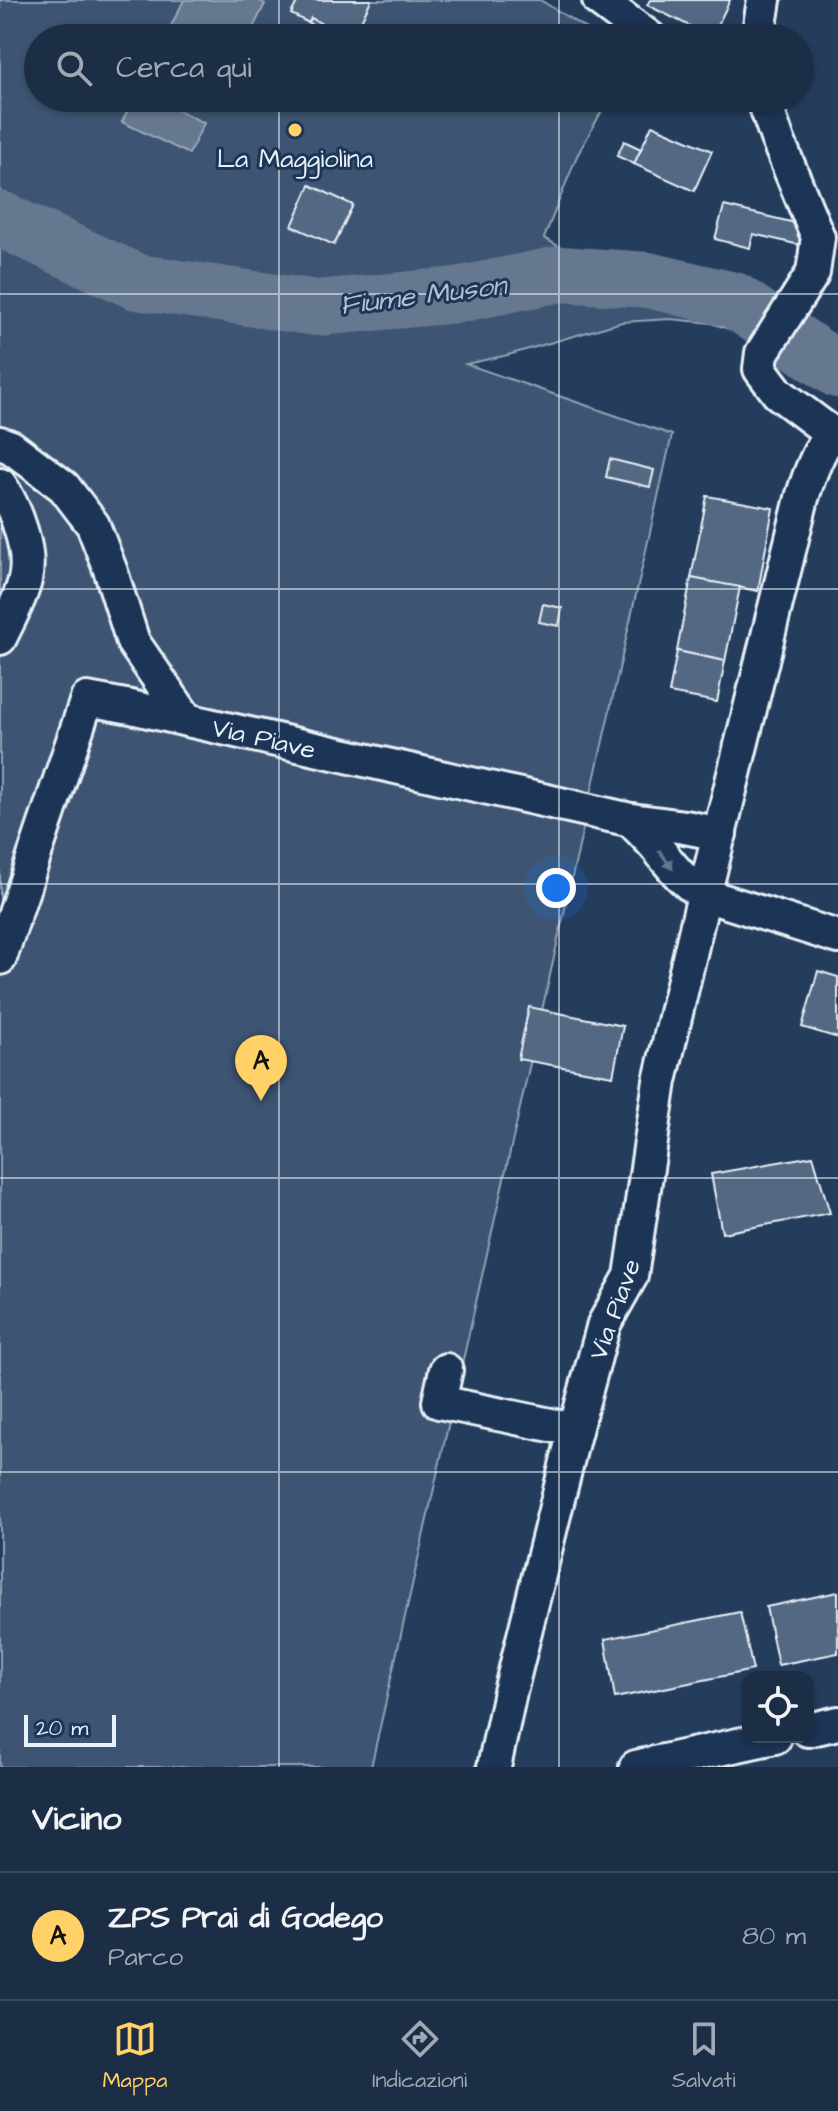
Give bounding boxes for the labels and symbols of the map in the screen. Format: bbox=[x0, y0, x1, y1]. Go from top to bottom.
marker: La Maggiolina bbox=[286, 121, 304, 139]
place label: La Maggiolina bbox=[217, 141, 373, 179]
water label: Fiume Muson bbox=[338, 266, 511, 325]
street label: Via Piave bbox=[208, 710, 319, 768]
one-way arrow bbox=[658, 849, 674, 871]
your location bbox=[536, 868, 576, 908]
pin: A bbox=[235, 1035, 287, 1101]
street label: Via Piave bbox=[580, 1254, 650, 1365]
scale bar bbox=[24, 1711, 116, 1747]

